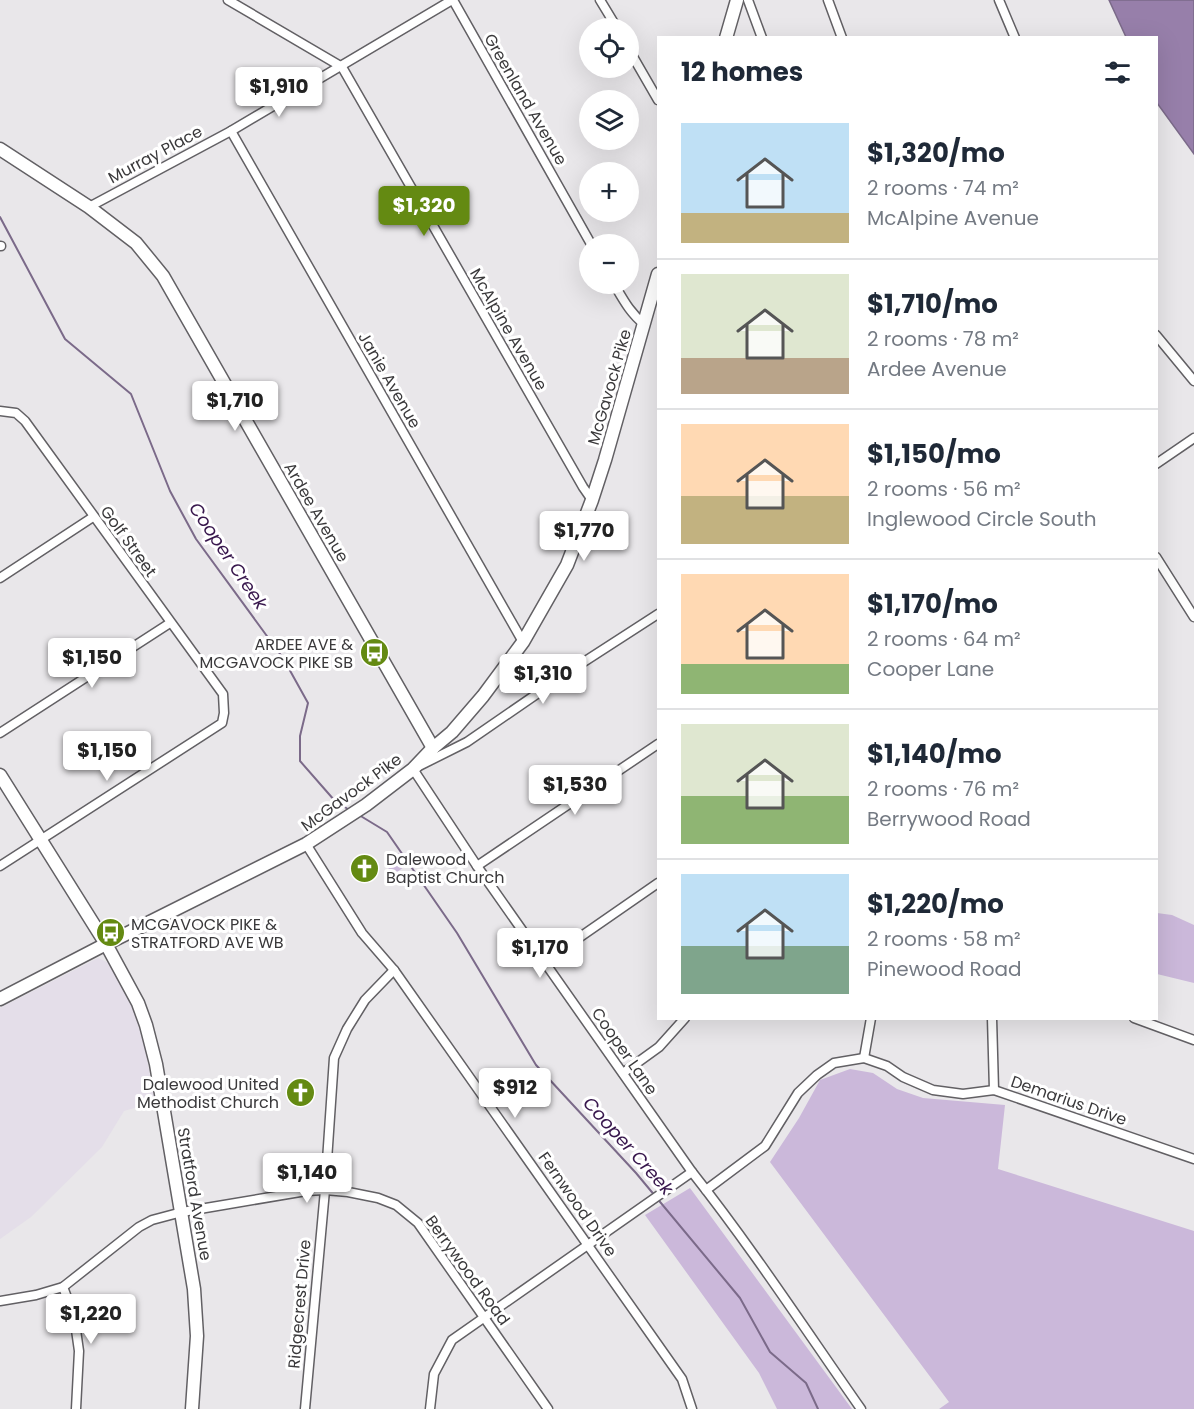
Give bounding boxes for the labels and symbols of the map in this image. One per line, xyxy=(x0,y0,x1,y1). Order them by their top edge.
street label: Greenland Avenue xyxy=(478,29,573,169)
pin: $1,910 xyxy=(230,67,328,118)
street label: Murray Place xyxy=(104,120,206,189)
pin: $1,320 xyxy=(375,186,473,237)
street label: McAlpine Avenue xyxy=(464,264,553,395)
street label: McGavock Pike xyxy=(582,326,637,448)
street label: Janie Avenue xyxy=(353,328,427,433)
pin: $1,710 xyxy=(186,381,284,432)
street label: Ardee Avenue xyxy=(279,458,355,566)
water label: Cooper Creek xyxy=(183,497,274,615)
street label: Golf Street xyxy=(95,501,162,582)
pin: $1,770 xyxy=(535,511,633,562)
place label: ARDEE AVE & MCGAVOCK PIKE SB xyxy=(200,633,353,674)
bus stop icon: ARDEE AVE & MCGAVOCK PIKE SB xyxy=(358,637,390,669)
pin: $1,150 xyxy=(43,638,141,689)
pin: $1,310 xyxy=(494,654,592,705)
pin: $1,150 xyxy=(58,731,156,782)
street label: McGavock Pike xyxy=(296,748,406,837)
pin: $1,530 xyxy=(526,765,624,816)
place label: Dalewood Baptist Church xyxy=(386,848,504,889)
church icon: Dalewood Baptist Church xyxy=(349,852,381,884)
place label: MCGAVOCK PIKE & STRATFORD AVE WB xyxy=(131,913,284,954)
bus stop icon: MCGAVOCK PIKE & STRATFORD AVE WB xyxy=(94,917,126,949)
pin: $1,170 xyxy=(491,928,589,979)
street label: Cooper Lane xyxy=(586,1003,663,1100)
pin: $912 xyxy=(479,1068,551,1119)
street label: Demarius Drive xyxy=(1008,1070,1130,1131)
place label: Dalewood United Methodist Church xyxy=(137,1073,279,1114)
church icon: Dalewood United Methodist Church xyxy=(284,1077,316,1109)
water label: Cooper Creek xyxy=(577,1091,680,1201)
street label: Stratford Avenue xyxy=(172,1126,218,1262)
street label: Fernwood Drive xyxy=(533,1147,622,1261)
pin: $1,140 xyxy=(258,1153,356,1204)
street label: Berrywood Road xyxy=(420,1211,515,1330)
street label: Ridgecrest Drive xyxy=(282,1239,317,1369)
pin: $1,220 xyxy=(42,1294,140,1345)

